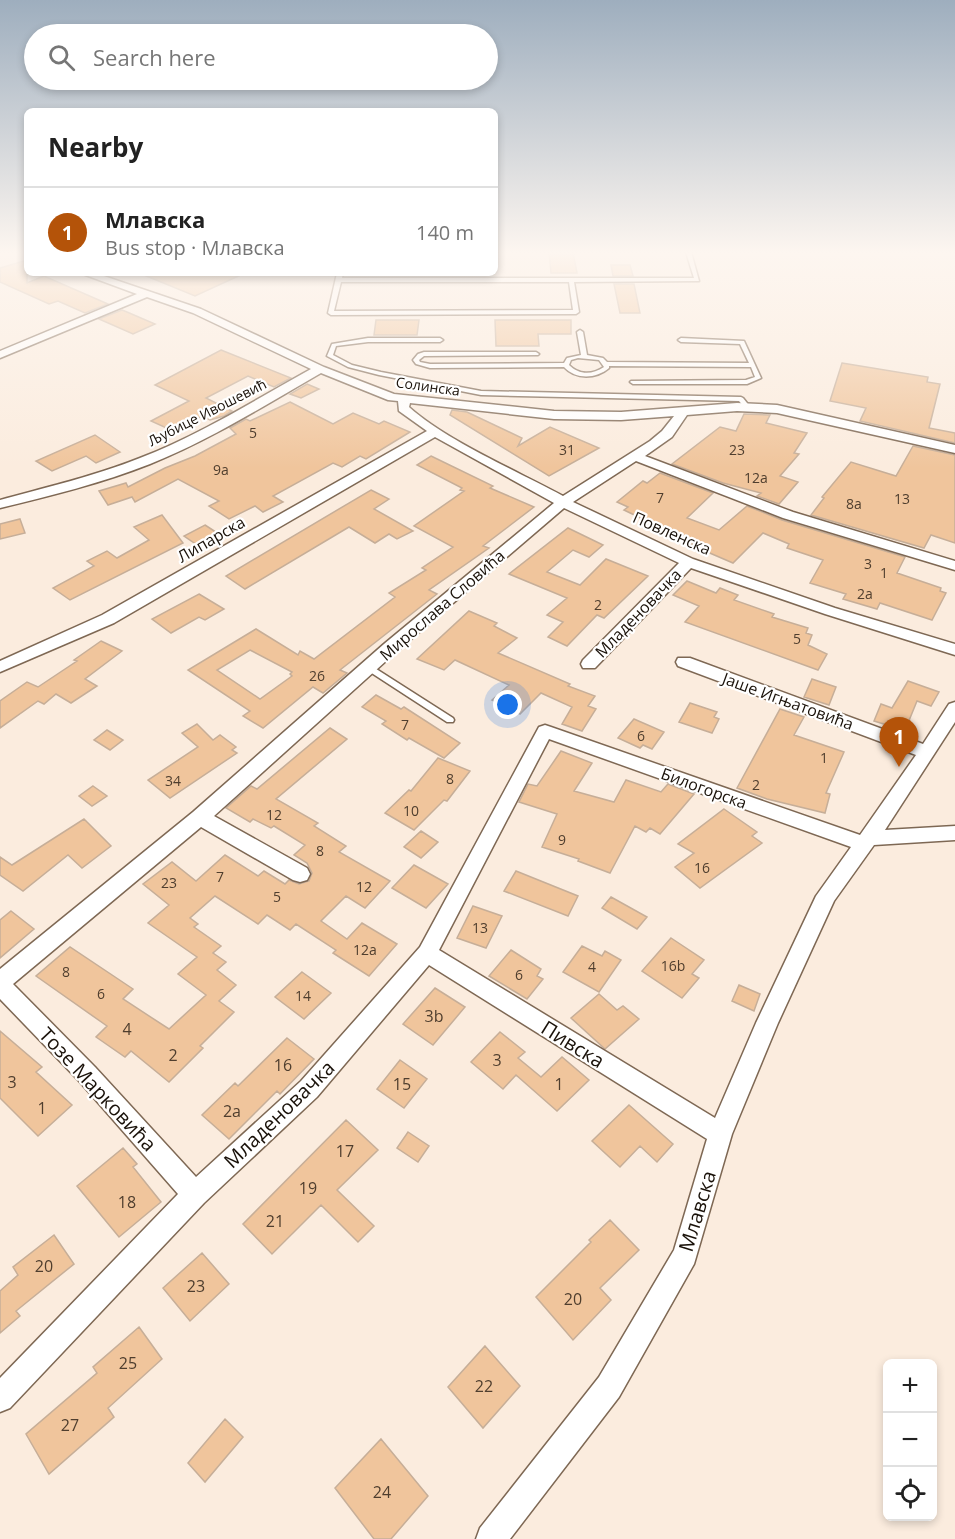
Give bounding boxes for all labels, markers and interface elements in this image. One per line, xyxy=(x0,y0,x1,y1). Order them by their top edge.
search box xyxy=(24,24,498,90)
icon: search xyxy=(45,41,78,74)
text: Search here xyxy=(93,42,216,72)
text: Nearby xyxy=(48,129,143,165)
text: Млавска xyxy=(105,204,205,234)
text: 1 xyxy=(62,219,73,246)
text: 140 m xyxy=(416,219,474,246)
text: Bus stop · Млавска xyxy=(105,234,285,261)
street label: Солинска xyxy=(395,372,461,400)
street label: Љубице Ивошевић xyxy=(145,374,269,450)
house number: 5 xyxy=(249,423,257,442)
house number: 31 xyxy=(559,440,575,459)
house number: 23 xyxy=(729,440,745,459)
house number: 9a xyxy=(213,460,229,479)
house number: 12a xyxy=(744,468,768,487)
house number: 7 xyxy=(656,488,664,507)
house number: 13 xyxy=(894,489,910,508)
house number: 8a xyxy=(846,494,862,513)
street label: Повленска xyxy=(629,506,715,560)
street label: Липарска xyxy=(173,511,249,567)
street label: Мирослава Словића xyxy=(375,545,509,665)
house number: 3 xyxy=(864,554,872,573)
house number: 1 xyxy=(880,563,888,582)
street label: Младеновачка xyxy=(590,564,686,662)
house number: 2a xyxy=(857,584,873,603)
house number: 2 xyxy=(594,595,602,614)
house number: 5 xyxy=(793,629,801,648)
house number: 26 xyxy=(309,666,325,685)
street label: Јаше Игњатовића xyxy=(718,666,857,735)
your location xyxy=(493,690,522,719)
house number: 7 xyxy=(401,715,409,734)
pin: 1 xyxy=(880,718,918,767)
house number: 6 xyxy=(637,726,645,745)
house number: 1 xyxy=(820,748,828,767)
street label: Билогорска xyxy=(658,762,750,814)
house number: 8 xyxy=(446,769,454,788)
house number: 34 xyxy=(165,771,181,790)
house number: 2 xyxy=(752,775,760,794)
house number: 10 xyxy=(403,801,419,820)
house number: 12 xyxy=(266,805,282,824)
house number: 9 xyxy=(558,830,566,849)
house number: 8 xyxy=(316,841,324,860)
house number: 16 xyxy=(694,858,710,877)
house number: 7 xyxy=(216,867,224,886)
house number: 23 xyxy=(161,873,177,892)
house number: 12 xyxy=(356,877,372,896)
house number: 5 xyxy=(273,887,281,906)
house number: 13 xyxy=(472,918,488,937)
house number: 12a xyxy=(353,940,377,959)
house number: 16b xyxy=(661,956,685,975)
house number: 4 xyxy=(588,957,596,976)
house number: 8 xyxy=(62,962,70,981)
house number: 6 xyxy=(515,965,523,984)
house number: 6 xyxy=(97,984,105,1003)
house number: 14 xyxy=(295,986,311,1005)
house number: 3b xyxy=(425,1005,443,1027)
street label: Пивска xyxy=(536,1014,610,1074)
house number: 4 xyxy=(122,1018,132,1040)
street label: Тозе Марковића xyxy=(33,1021,163,1157)
house number: 2 xyxy=(168,1044,178,1066)
house number: 3 xyxy=(492,1049,502,1071)
street label: Младеновачка xyxy=(218,1054,340,1174)
house number: 16 xyxy=(274,1054,292,1076)
house number: 3 xyxy=(7,1071,17,1093)
house number: 15 xyxy=(393,1073,411,1095)
house number: 1 xyxy=(554,1073,564,1095)
house number: 1 xyxy=(37,1097,47,1119)
house number: 2a xyxy=(223,1100,241,1122)
house number: 17 xyxy=(336,1140,354,1162)
street label: Млавска xyxy=(672,1167,722,1255)
house number: 19 xyxy=(299,1177,317,1199)
house number: 18 xyxy=(118,1191,136,1213)
house number: 21 xyxy=(266,1210,284,1232)
house number: 20 xyxy=(35,1255,53,1277)
house number: 23 xyxy=(187,1275,205,1297)
house number: 20 xyxy=(564,1288,582,1310)
house number: 25 xyxy=(119,1352,137,1374)
map controls xyxy=(883,1359,937,1521)
button: + xyxy=(883,1359,937,1413)
house number: 22 xyxy=(475,1375,493,1397)
button: − xyxy=(883,1413,937,1467)
house number: 27 xyxy=(61,1414,79,1436)
button: locate xyxy=(883,1467,937,1521)
house number: 24 xyxy=(373,1481,391,1503)

